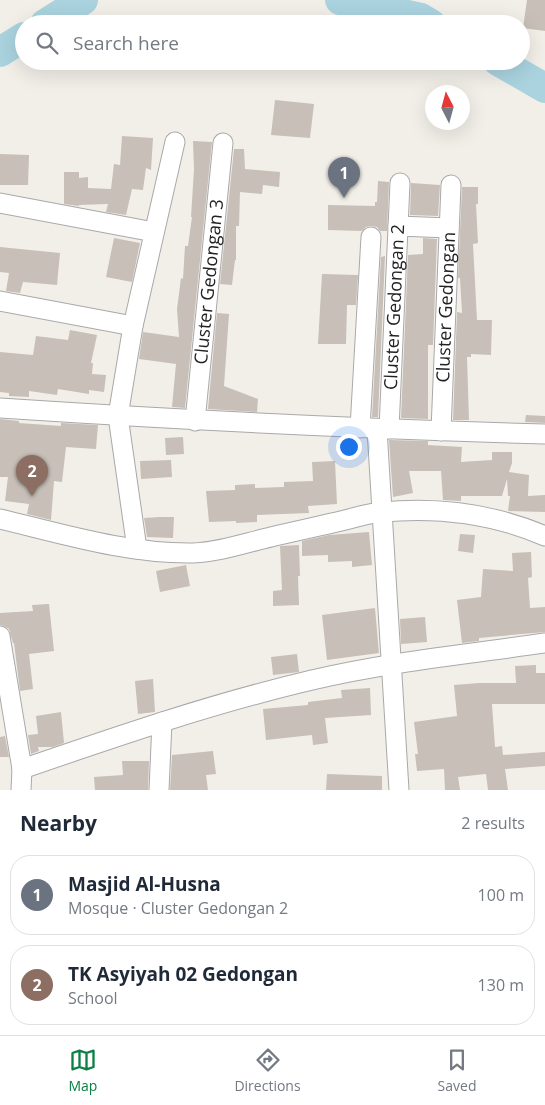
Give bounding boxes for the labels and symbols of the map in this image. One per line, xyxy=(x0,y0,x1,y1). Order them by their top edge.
north arrow xyxy=(425,85,470,130)
pin: 1 xyxy=(328,157,360,198)
street label: Cluster Gedongan 3 xyxy=(188,198,228,365)
street label: Cluster Gedongan 2 xyxy=(378,224,409,391)
street label: Cluster Gedongan xyxy=(430,231,460,383)
your location xyxy=(336,434,362,460)
pin: 2 xyxy=(16,455,48,496)

